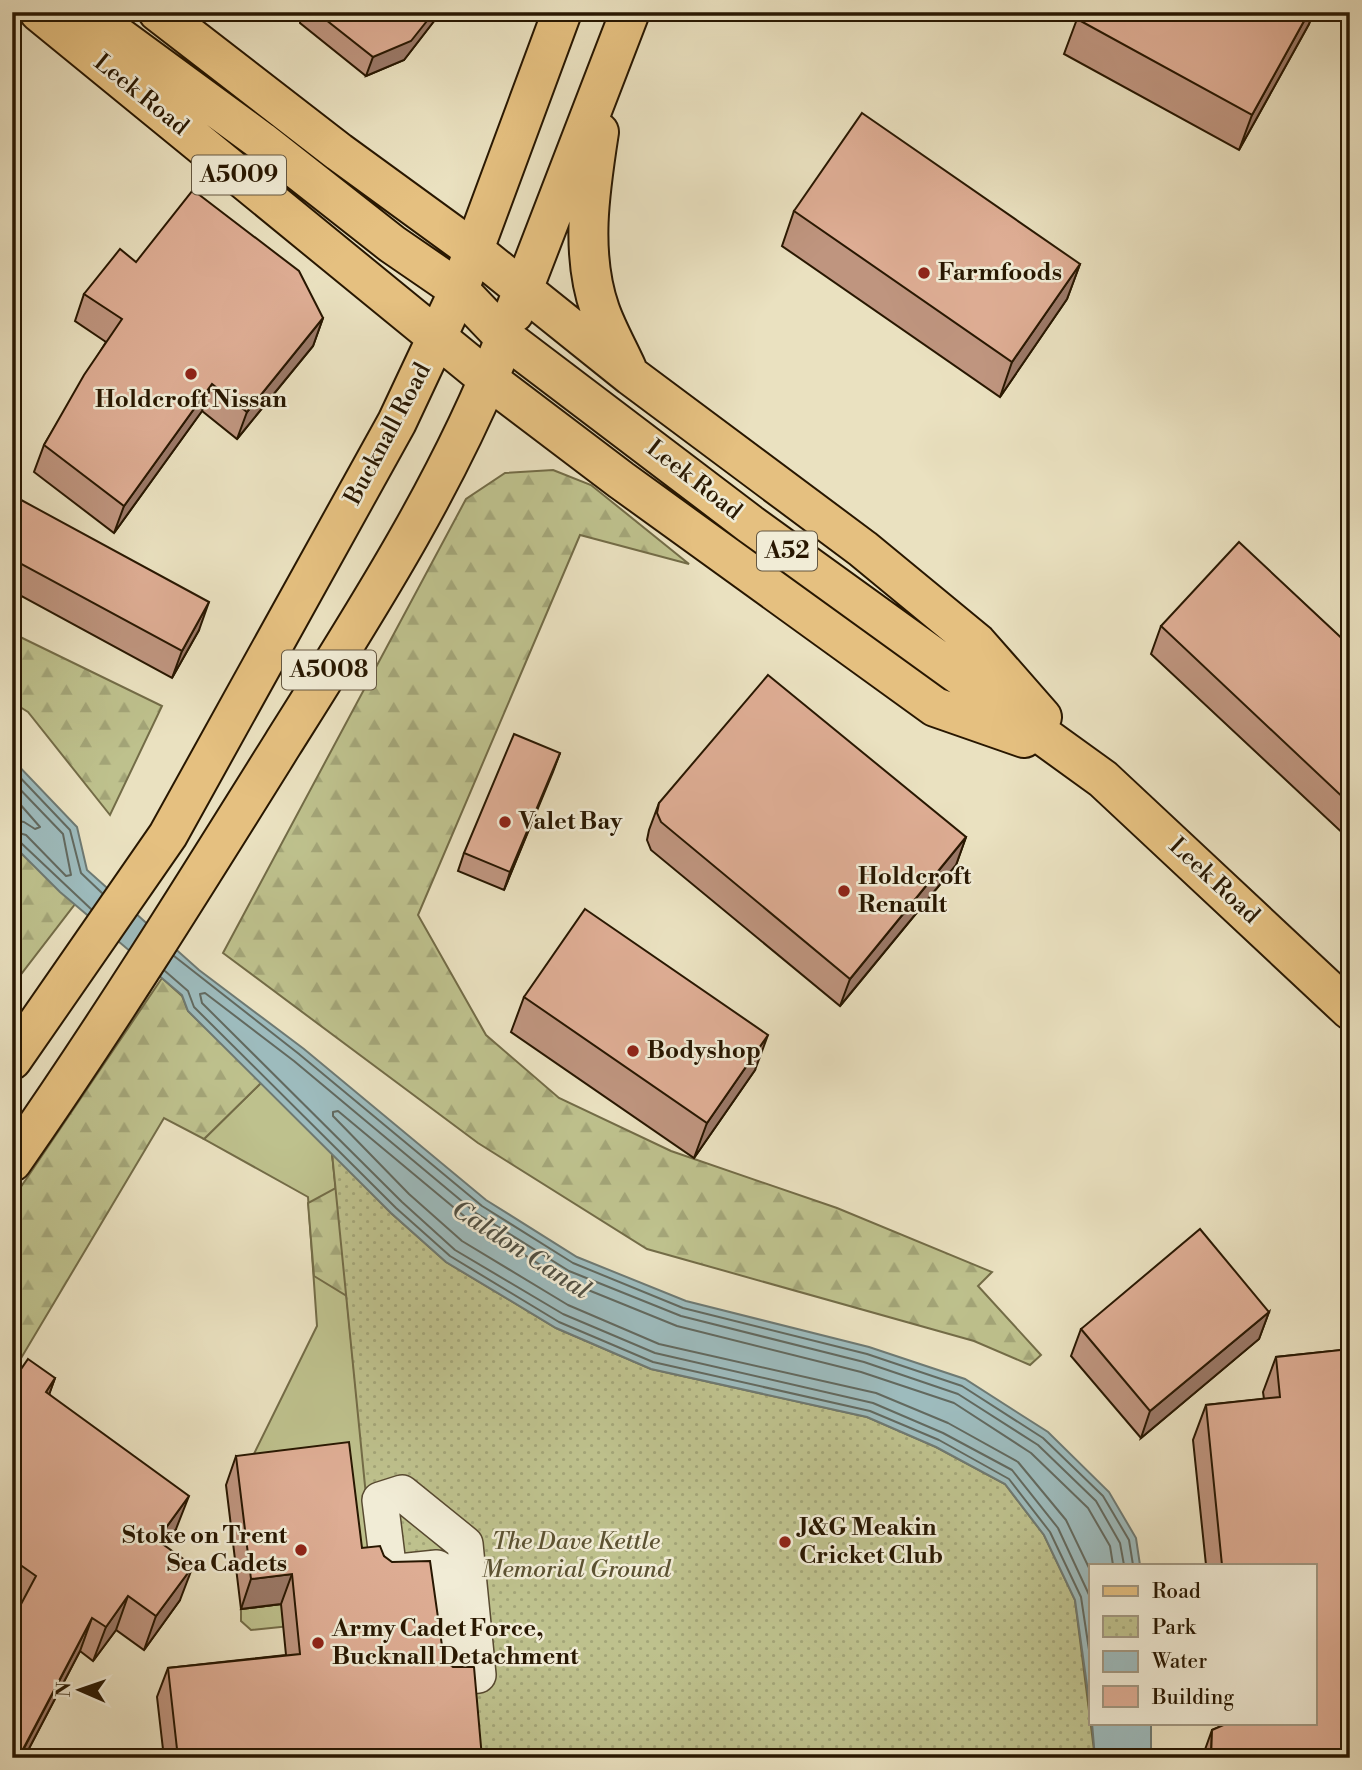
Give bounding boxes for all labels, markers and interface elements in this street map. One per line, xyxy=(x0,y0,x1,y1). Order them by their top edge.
street label: Leek Road xyxy=(88,48,195,143)
road number: A5009 xyxy=(192,156,286,194)
place label: Farmfoods xyxy=(938,258,1062,288)
marker: Farmfoods xyxy=(916,265,932,281)
street label: Bucknall Road xyxy=(338,358,438,511)
marker: Holdcroft Nissan xyxy=(183,366,199,382)
place label: Holdcroft Nissan xyxy=(95,385,287,415)
street label: Leek Road xyxy=(640,433,748,527)
road number: A52 xyxy=(757,531,817,570)
road number: A5008 xyxy=(282,650,376,690)
place label: Valet Bay xyxy=(518,807,623,837)
marker: Valet Bay xyxy=(497,814,513,830)
street label: Leek Road xyxy=(1162,831,1266,931)
place label: Holdcroft Renault xyxy=(858,862,972,920)
marker: Holdcroft Renault xyxy=(836,883,852,899)
place label: Bodyshop xyxy=(647,1036,761,1066)
marker: Bodyshop xyxy=(625,1043,641,1059)
water label: Caldon Canal xyxy=(446,1193,597,1307)
place label: J&G Meakin Cricket Club xyxy=(796,1513,943,1571)
place label: Stoke on Trent Sea Cadets xyxy=(122,1521,288,1579)
park label: The Dave Kettle Memorial Ground xyxy=(482,1527,672,1585)
marker: J&G Meakin Cricket Club xyxy=(777,1534,793,1550)
marker: Stoke on Trent Sea Cadets xyxy=(293,1542,309,1558)
legend xyxy=(1089,1564,1316,1724)
text: Road xyxy=(1152,1579,1201,1605)
place label: Army Cadet Force, Bucknall Detachment xyxy=(331,1614,579,1672)
text: Park xyxy=(1152,1615,1197,1641)
marker: Army Cadet Force, Bucknall Detachment xyxy=(310,1635,326,1651)
text: Water xyxy=(1151,1649,1207,1675)
north arrow xyxy=(46,1654,116,1724)
text: N xyxy=(52,1682,76,1697)
text: Building xyxy=(1151,1685,1234,1711)

